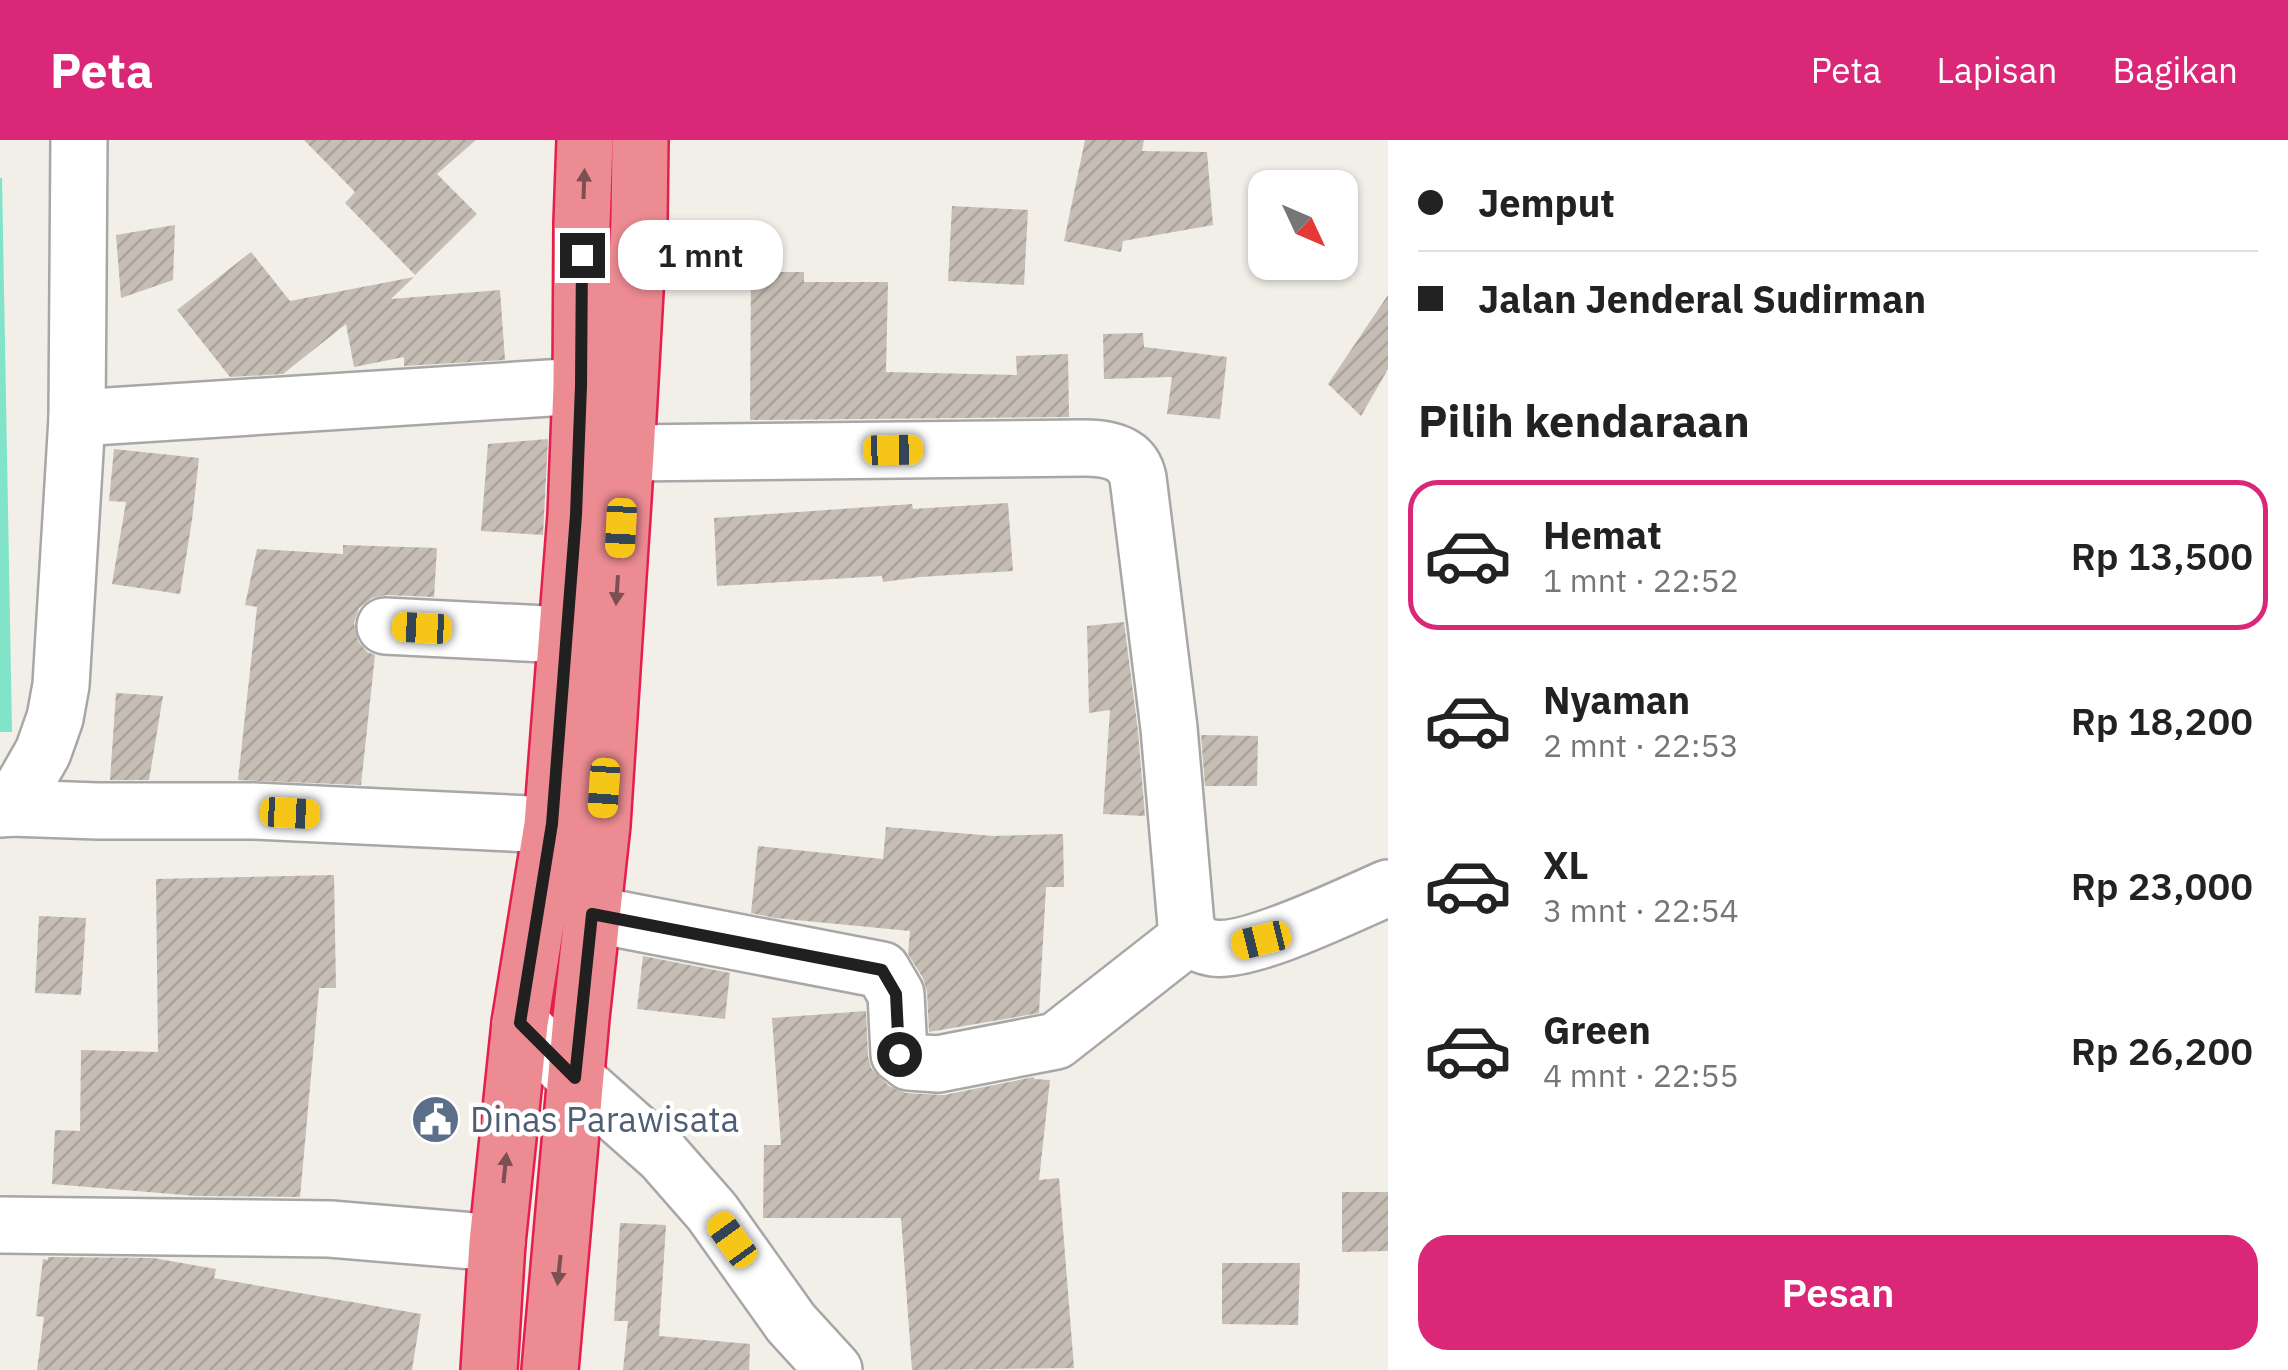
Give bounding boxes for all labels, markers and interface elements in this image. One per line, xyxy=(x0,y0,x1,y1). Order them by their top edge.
text: Peta xyxy=(50,39,153,101)
text: Peta xyxy=(1811,47,1882,93)
text: Lapisan xyxy=(1937,47,2057,93)
text: Bagikan xyxy=(2112,47,2238,93)
one-way arrow xyxy=(576,167,592,199)
north arrow xyxy=(1248,170,1358,280)
map controls xyxy=(1248,170,1358,280)
text: Jemput xyxy=(1478,178,1615,227)
callout: 1 mnt xyxy=(617,220,782,290)
route end xyxy=(560,233,605,278)
text: 1 mnt xyxy=(658,234,743,276)
text: Jalan Jenderal Sudirman xyxy=(1478,274,1926,323)
text: Pilih kendaraan xyxy=(1418,391,1750,449)
car xyxy=(863,434,923,466)
car xyxy=(604,497,638,559)
icon: car xyxy=(1423,510,1513,600)
text: Hemat xyxy=(1543,510,1662,559)
text: Rp 13,500 xyxy=(2071,531,2253,580)
text: 1 mnt · 22:52 xyxy=(1543,559,1739,601)
one-way arrow xyxy=(609,575,625,606)
car xyxy=(391,611,453,645)
icon: car xyxy=(1423,675,1513,765)
text: Nyaman xyxy=(1543,675,1690,724)
text: Rp 18,200 xyxy=(2071,696,2253,745)
text: 2 mnt · 22:53 xyxy=(1543,724,1739,766)
car xyxy=(587,757,621,819)
car xyxy=(259,796,321,830)
icon: car xyxy=(1423,840,1513,930)
text: XL xyxy=(1543,840,1589,889)
text: Rp 23,000 xyxy=(2071,861,2253,910)
text: 3 mnt · 22:54 xyxy=(1543,889,1739,931)
car xyxy=(1228,918,1294,962)
icon: car xyxy=(1423,1005,1513,1095)
text: Green xyxy=(1543,1005,1651,1054)
text: Rp 26,200 xyxy=(2071,1026,2253,1075)
route start xyxy=(877,1032,922,1077)
text: 4 mnt · 22:55 xyxy=(1543,1054,1739,1096)
public building icon: Dinas Parawisata xyxy=(409,1094,461,1146)
place label: Dinas Parawisata xyxy=(470,1096,739,1142)
one-way arrow xyxy=(497,1152,513,1184)
car xyxy=(702,1207,762,1273)
button: Pesan xyxy=(1418,1235,2258,1350)
one-way arrow xyxy=(551,1255,567,1287)

